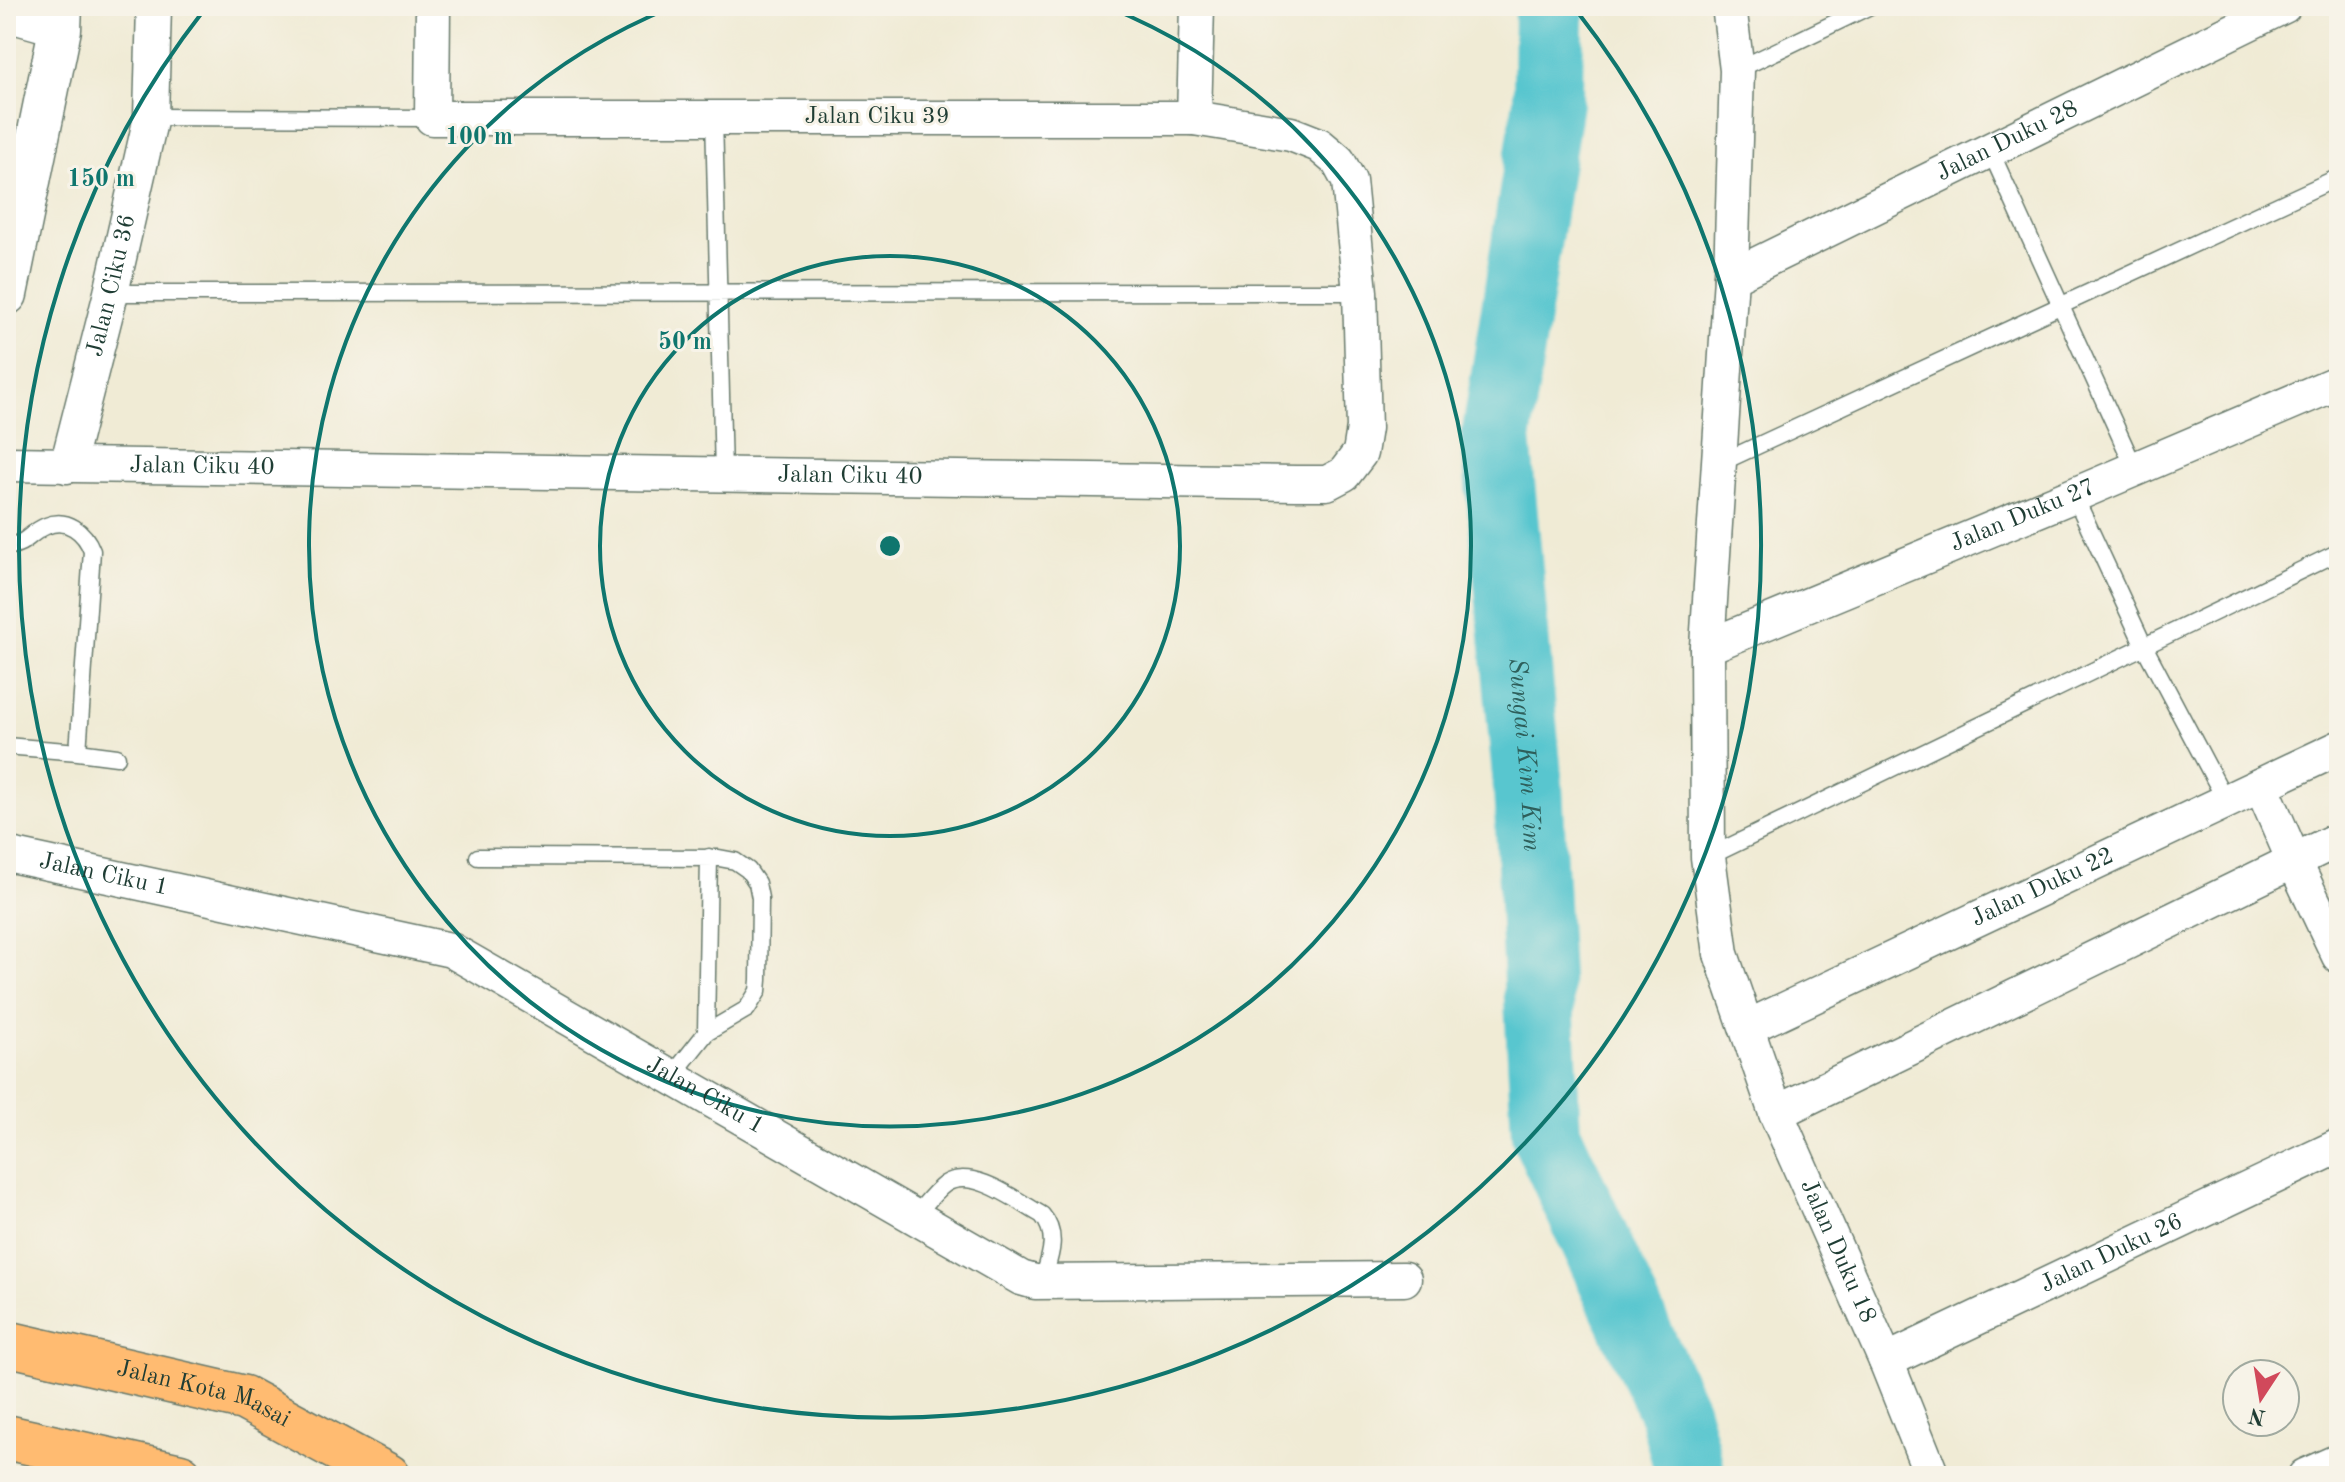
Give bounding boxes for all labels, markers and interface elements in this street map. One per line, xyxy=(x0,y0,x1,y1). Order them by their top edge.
street label: Jalan Duku 28 xyxy=(1933,97,2082,186)
street label: Jalan Ciku 39 xyxy=(804,105,950,129)
text: 100 m xyxy=(445,126,513,150)
text: 150 m xyxy=(67,167,135,192)
street label: Jalan Ciku 36 xyxy=(83,212,140,359)
text: 50 m xyxy=(658,330,712,355)
street label: Jalan Ciku 40 xyxy=(129,454,275,480)
street label: Jalan Ciku 40 xyxy=(777,463,923,489)
street label: Jalan Duku 27 xyxy=(1947,475,2099,557)
centre of rings xyxy=(876,532,904,560)
water label: Sungai Kim Kim xyxy=(1503,657,1544,852)
street label: Jalan Duku 22 xyxy=(1968,844,2118,932)
street label: Jalan Ciku 1 xyxy=(37,850,171,901)
street label: Jalan Ciku 1 xyxy=(642,1053,768,1139)
street label: Jalan Duku 18 xyxy=(1795,1176,1880,1327)
street label: Jalan Duku 26 xyxy=(2037,1210,2187,1298)
street label: Jalan Kota Masai xyxy=(114,1357,294,1432)
north arrow xyxy=(2221,1358,2301,1438)
text: N xyxy=(2247,1403,2268,1428)

